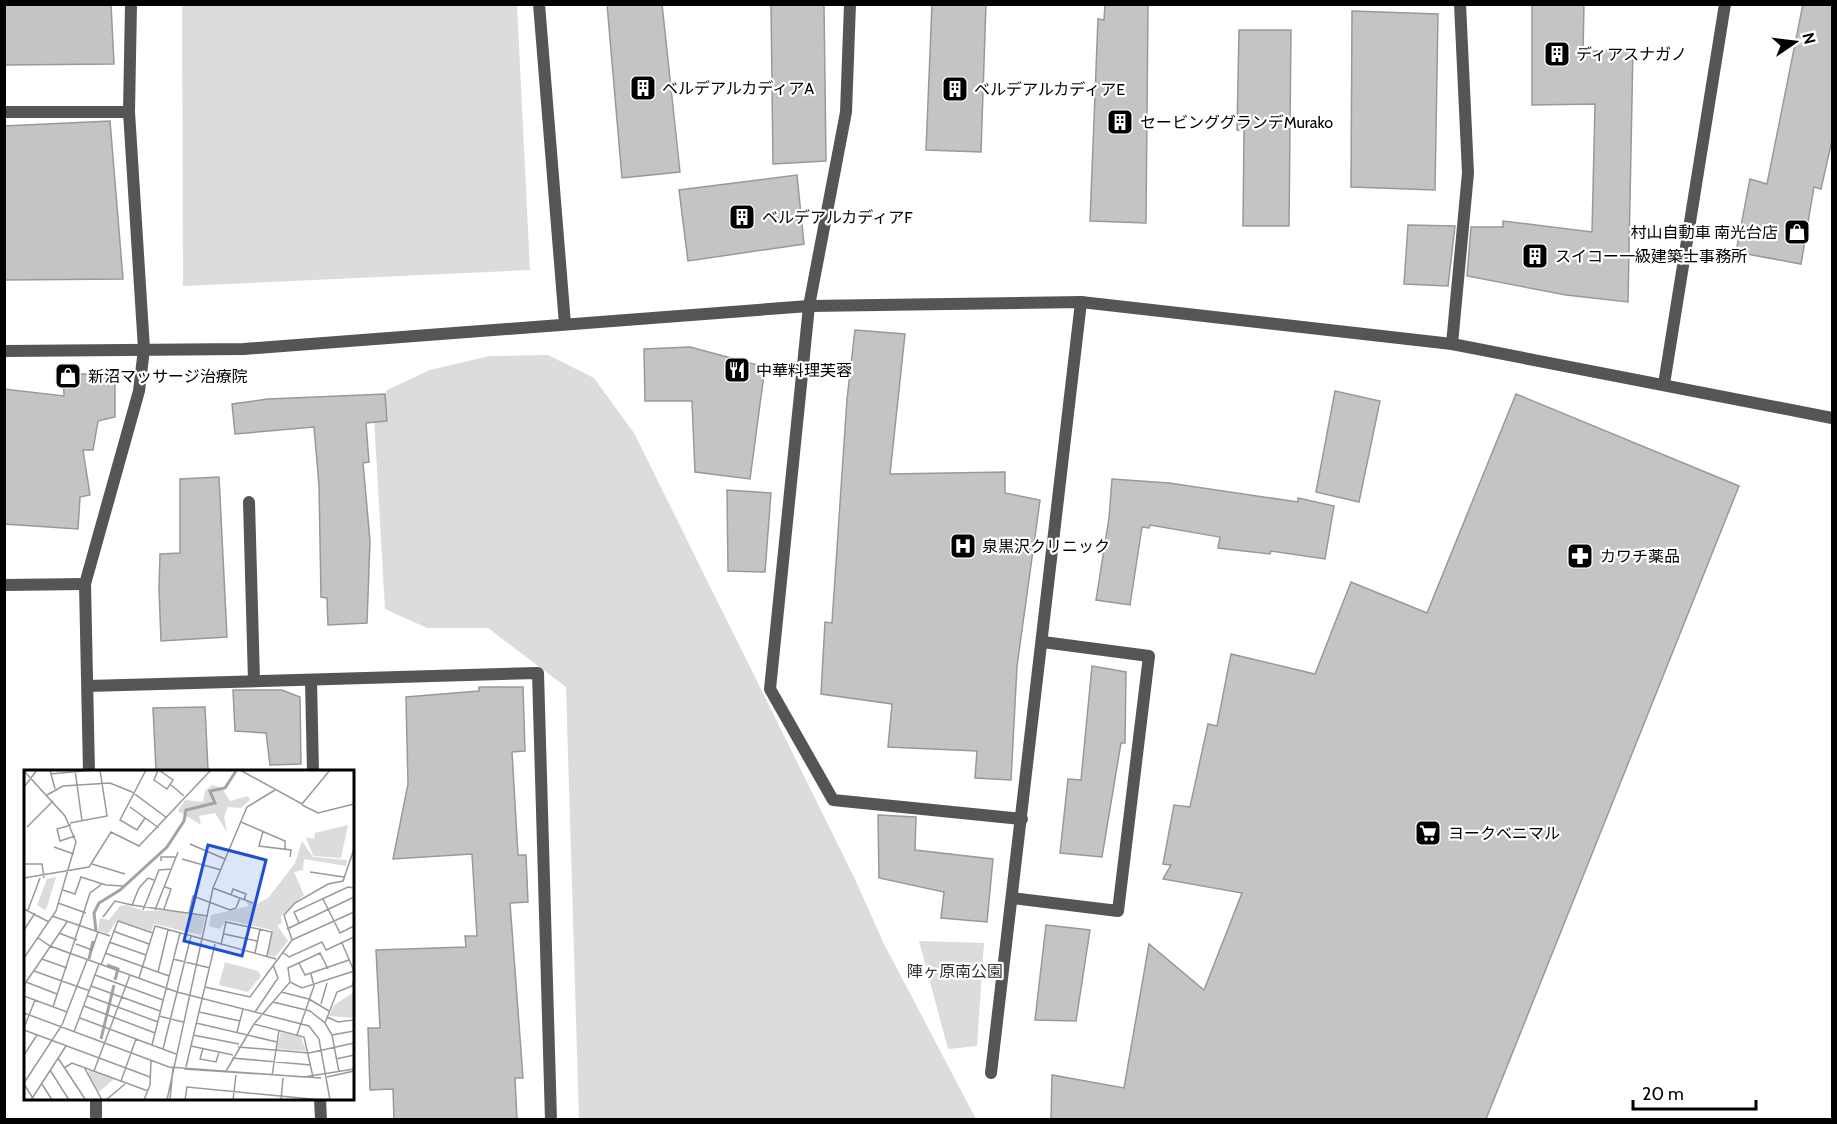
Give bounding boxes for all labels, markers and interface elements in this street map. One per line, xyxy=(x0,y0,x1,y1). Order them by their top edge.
north arrow xyxy=(1765,12,1825,72)
text: N xyxy=(1798,31,1820,46)
building icon: ディアスナガノ xyxy=(1542,39,1572,69)
place label: ディアスナガノ xyxy=(1576,45,1687,64)
building icon: ベルデアルカディアA xyxy=(628,73,658,103)
building icon: ベルデアルカディアE xyxy=(940,74,970,104)
place label: ベルデアルカディアA xyxy=(662,79,814,98)
place label: ベルデアルカディアE xyxy=(974,80,1125,99)
building icon: セービンググランデMurako xyxy=(1105,107,1135,137)
place label: セービンググランデMurako xyxy=(1140,113,1333,132)
building icon: ベルデアルカディアF xyxy=(727,202,757,232)
place label: ベルデアルカディアF xyxy=(762,208,913,227)
shop icon: 村山自動車 南光台店 xyxy=(1782,217,1812,247)
place label: 村山自動車 南光台店 xyxy=(1630,223,1778,242)
building icon: スイコー一級建築士事務所 xyxy=(1520,241,1550,271)
place label: スイコー一級建築士事務所 xyxy=(1555,247,1747,266)
restaurant icon: 中華料理芙蓉 xyxy=(722,355,752,385)
shop icon: 新沼マッサージ治療院 xyxy=(53,361,83,391)
place label: 中華料理芙蓉 xyxy=(756,361,852,380)
place label: 新沼マッサージ治療院 xyxy=(88,367,248,386)
hospital icon: 泉黒沢クリニック xyxy=(948,531,978,561)
place label: 泉黒沢クリニック xyxy=(982,537,1110,556)
pharmacy icon: カワチ薬品 xyxy=(1565,541,1595,571)
place label: カワチ薬品 xyxy=(1600,547,1680,566)
inset map xyxy=(24,770,354,1100)
supermarket icon: ヨークベニマル xyxy=(1413,818,1443,848)
place label: ヨークベニマル xyxy=(1448,824,1560,843)
park label: 陣ヶ原南公園 xyxy=(907,962,1003,981)
scale bar xyxy=(1633,1073,1756,1111)
text: 20 m xyxy=(1642,1083,1684,1105)

